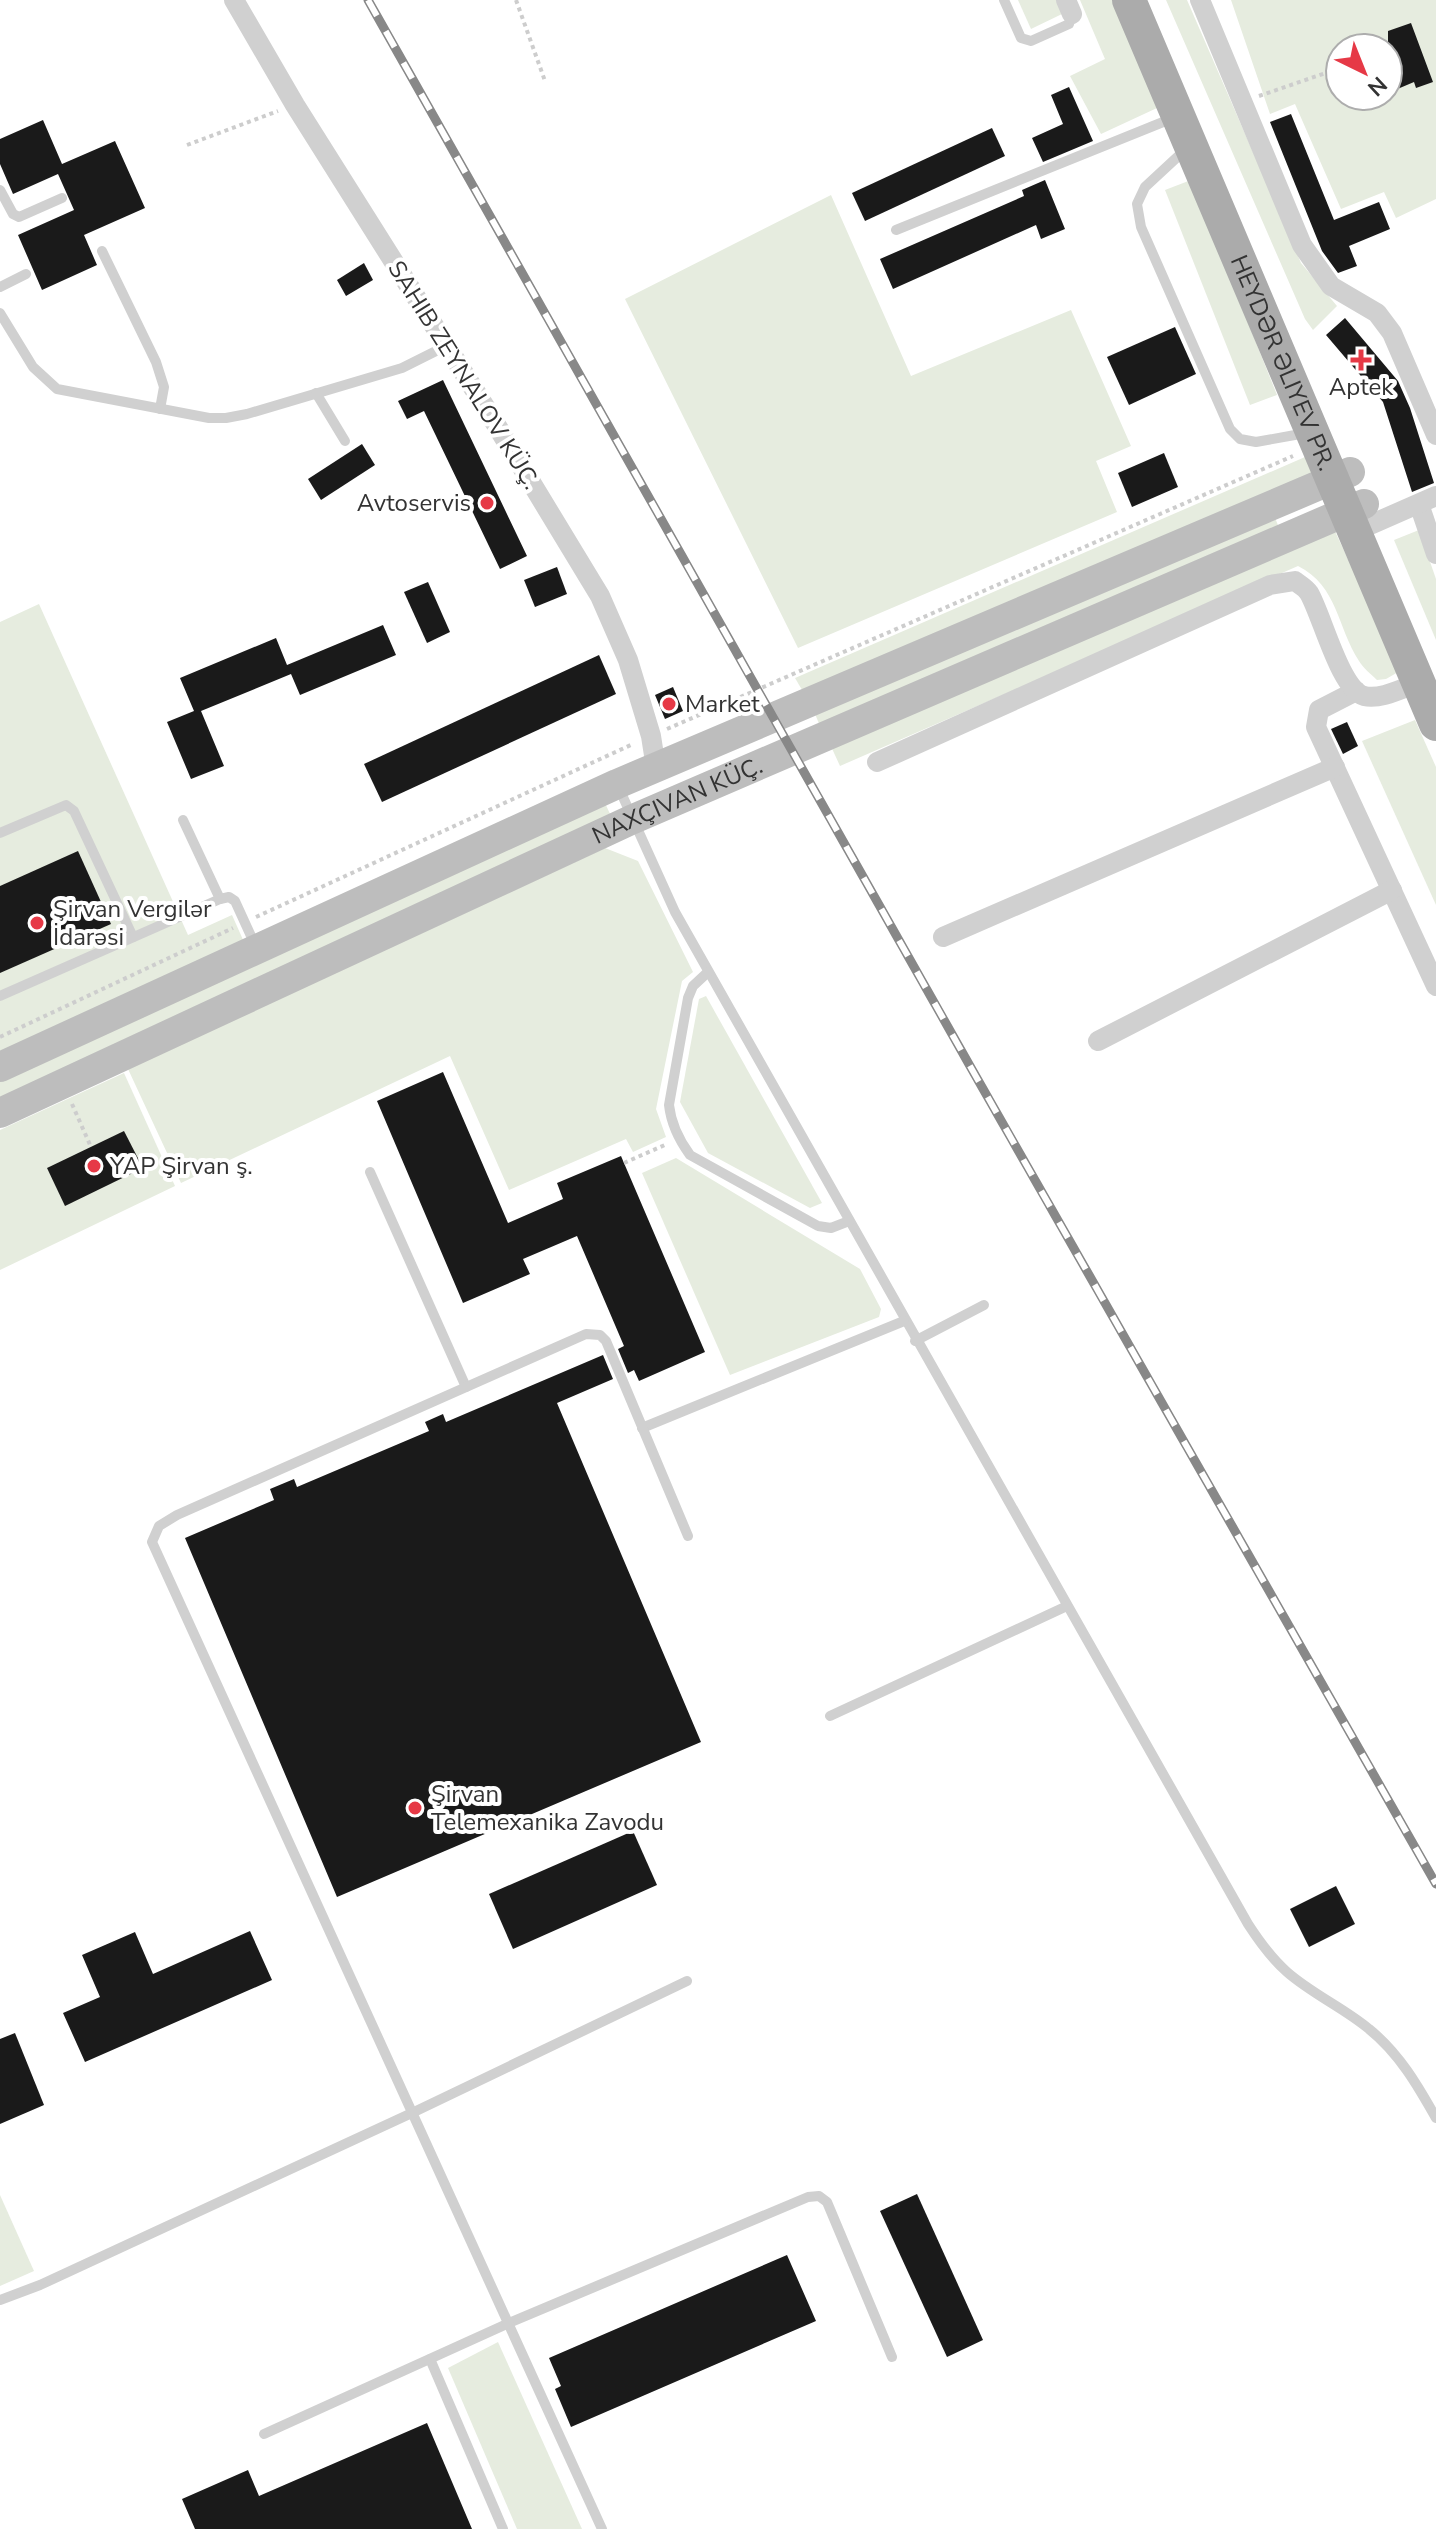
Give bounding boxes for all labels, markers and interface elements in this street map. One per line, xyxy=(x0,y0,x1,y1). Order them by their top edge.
north arrow xyxy=(1324,32,1404,112)
text: N xyxy=(1361,69,1393,102)
street label: HEYDƏR ƏLIYEV PR. xyxy=(1223,250,1343,475)
street label: SAHIB ZEYNALOV KÜÇ. xyxy=(381,255,547,495)
marker: Aptek xyxy=(1352,351,1370,369)
place label: Aptek xyxy=(1329,371,1394,403)
place label: Avtoservis xyxy=(357,487,471,519)
marker: Avtoservis xyxy=(478,494,496,512)
place label: Market xyxy=(685,688,760,720)
marker: Market xyxy=(660,695,678,713)
street label: NAXÇIVAN KÜÇ. xyxy=(587,749,768,852)
place label: Şirvan Vergilər İdarəsi xyxy=(53,893,212,953)
marker: Şirvan Vergilər İdarəsi xyxy=(28,914,46,932)
place label: YAP Şirvan ş. xyxy=(109,1150,253,1182)
marker: YAP Şirvan ş. xyxy=(85,1157,103,1175)
place label: Şirvan Telemexanika Zavodu xyxy=(431,1778,664,1838)
marker: Şirvan Telemexanika Zavodu xyxy=(406,1799,424,1817)

